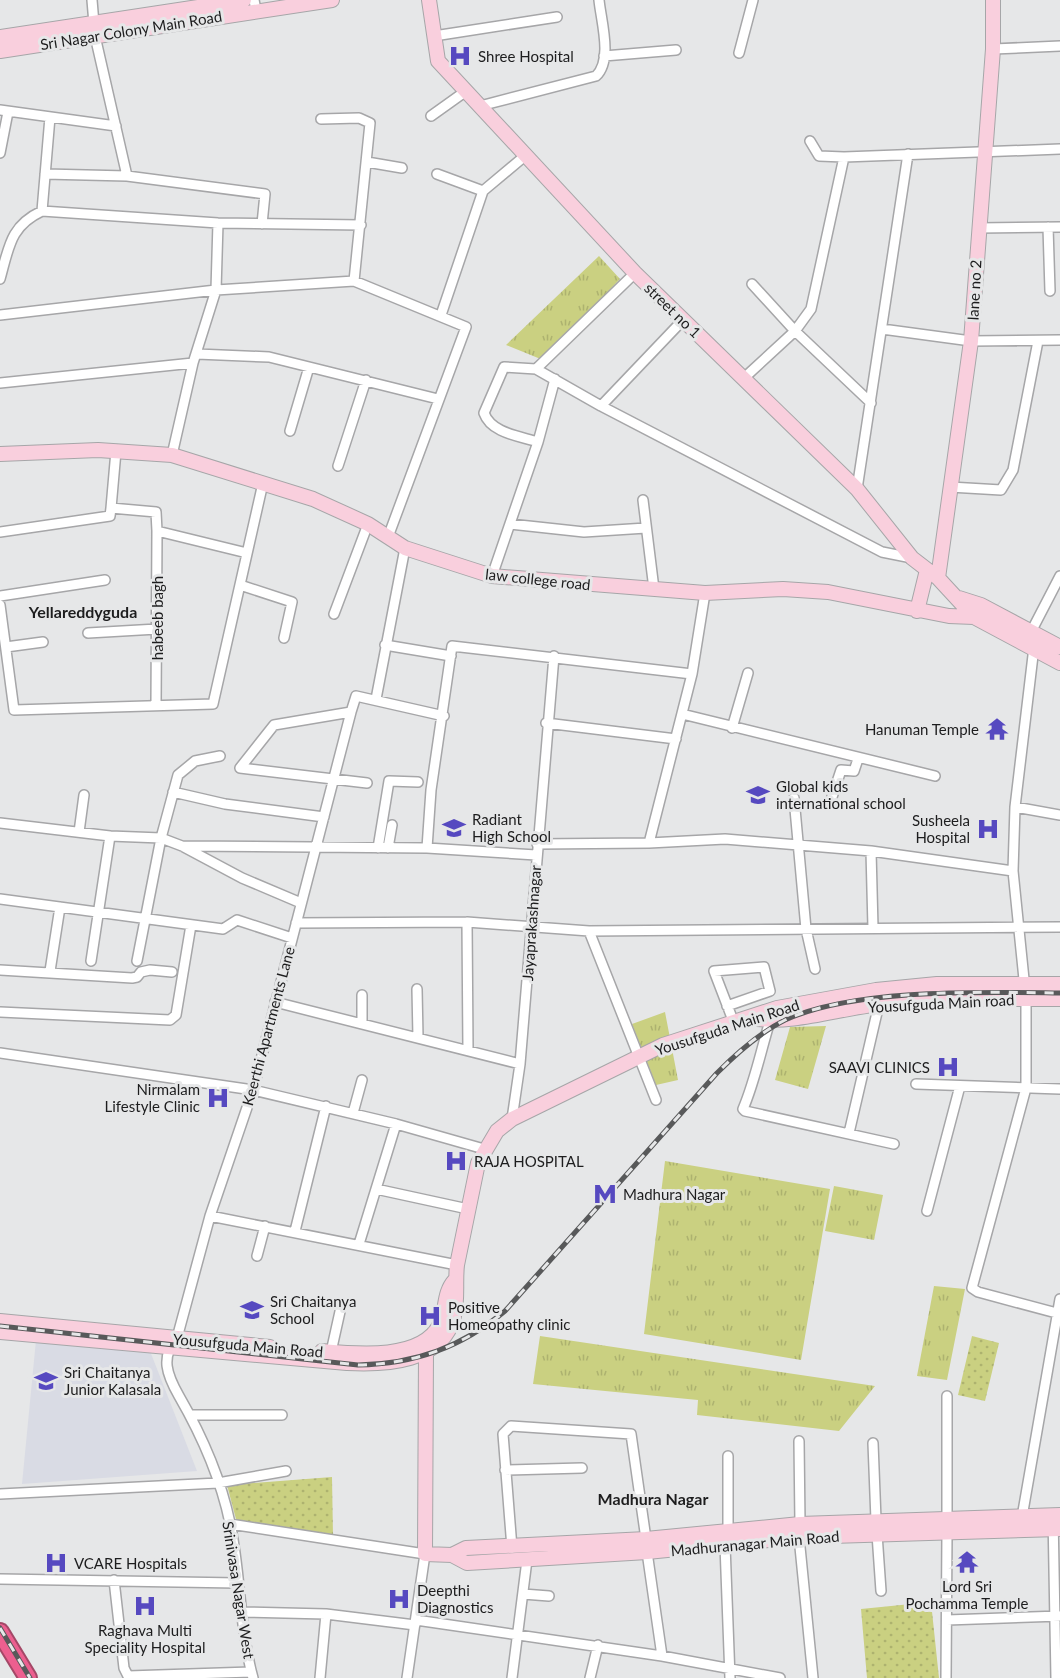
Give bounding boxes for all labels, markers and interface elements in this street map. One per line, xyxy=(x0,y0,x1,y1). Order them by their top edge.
street label: Sri Nagar Colony Main Road xyxy=(39,7,223,53)
hospital icon: Shree Hospital xyxy=(447,43,473,69)
place label: Shree Hospital xyxy=(478,47,574,65)
street label: lane no 2 xyxy=(963,259,985,321)
street label: street no 1 xyxy=(641,279,705,341)
street label: law college road xyxy=(484,565,592,593)
street label: habeeb bagh xyxy=(148,576,166,660)
district label: Yellareddyguda xyxy=(28,602,137,621)
temple icon: Hanuman Temple xyxy=(984,716,1010,742)
place label: Hanuman Temple xyxy=(865,720,979,738)
place label: Global kids international school xyxy=(776,777,906,812)
school or university icon: Global kids international school xyxy=(745,782,771,808)
place label: Radiant High School xyxy=(472,810,551,845)
place label: Susheela Hospital xyxy=(912,811,970,846)
school or university icon: Radiant High School xyxy=(441,815,467,841)
hospital icon: Susheela Hospital xyxy=(975,816,1001,842)
street label: Jayaprakashnagar xyxy=(518,864,544,982)
street label: Keerthi Apartments Lane xyxy=(238,944,298,1107)
street label: Yousufguda Main road xyxy=(867,990,1015,1016)
street label: Yousufguda Main Road xyxy=(653,995,801,1059)
hospital icon: SAAVI CLINICS xyxy=(935,1054,961,1080)
place label: SAAVI CLINICS xyxy=(829,1058,930,1076)
place label: Nirmalam Lifestyle Clinic xyxy=(105,1080,200,1115)
hospital icon: Nirmalam Lifestyle Clinic xyxy=(205,1085,231,1111)
hospital icon: RAJA HOSPITAL xyxy=(443,1148,469,1174)
place label: RAJA HOSPITAL xyxy=(474,1152,584,1170)
metro station icon: Madhura Nagar xyxy=(592,1181,618,1207)
place label: Madhura Nagar xyxy=(623,1185,726,1203)
place label: Sri Chaitanya School xyxy=(270,1292,356,1327)
school or university icon: Sri Chaitanya School xyxy=(239,1297,265,1323)
place label: Positive Homeopathy clinic xyxy=(448,1298,570,1333)
hospital icon: Positive Homeopathy clinic xyxy=(417,1303,443,1329)
street label: Yousufguda Main Road xyxy=(172,1329,324,1361)
place label: Sri Chaitanya Junior Kalasala xyxy=(64,1363,161,1398)
school or university icon: Sri Chaitanya Junior Kalasala xyxy=(33,1368,59,1394)
district label: Madhura Nagar xyxy=(598,1489,708,1508)
street label: Srinivasa Nagar West xyxy=(219,1520,259,1661)
street label: Madhuranagar Main Road xyxy=(670,1527,840,1559)
temple icon: Lord Sri Pochamma Temple xyxy=(954,1549,980,1575)
hospital icon: VCARE Hospitals xyxy=(43,1550,69,1576)
place label: VCARE Hospitals xyxy=(74,1554,187,1572)
place label: Lord Sri Pochamma Temple xyxy=(906,1577,1028,1612)
place label: Deepthi Diagnostics xyxy=(417,1581,493,1616)
hospital icon: Deepthi Diagnostics xyxy=(386,1586,412,1612)
hospital icon: Raghava Multi Speciality Hospital xyxy=(132,1593,158,1619)
place label: Raghava Multi Speciality Hospital xyxy=(85,1621,205,1656)

